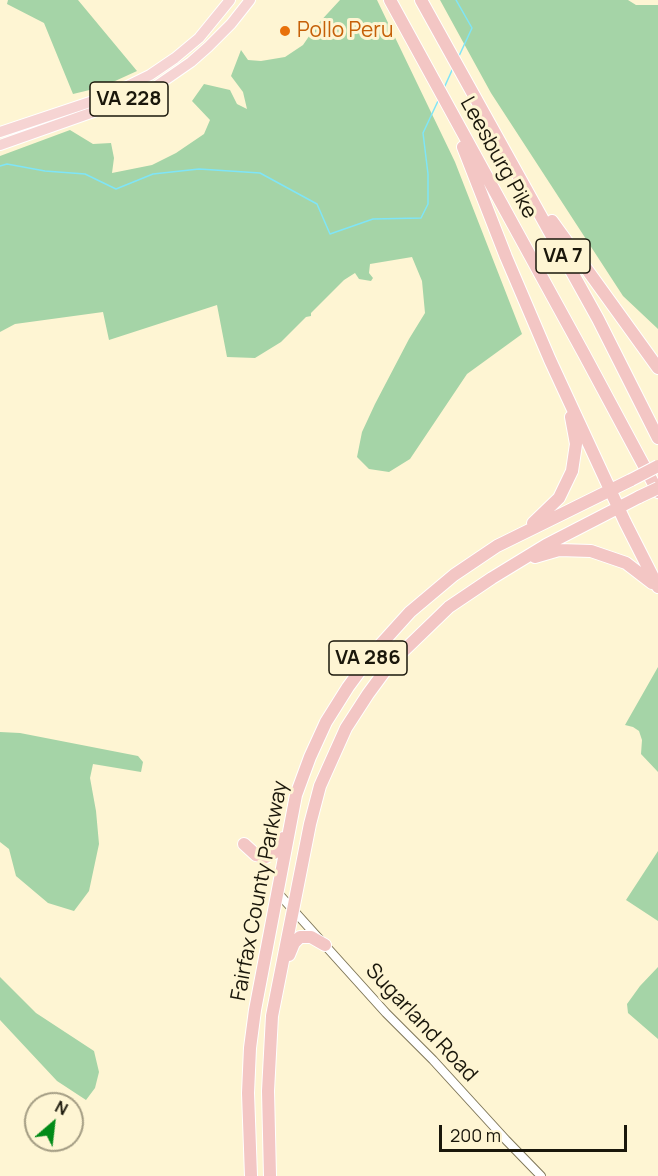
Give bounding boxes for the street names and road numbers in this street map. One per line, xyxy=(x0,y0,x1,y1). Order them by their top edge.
road number: VA 228 xyxy=(90,82,168,116)
street label: Leesburg Pike xyxy=(454,93,542,223)
road number: VA 7 xyxy=(536,239,590,273)
road number: VA 286 xyxy=(329,641,407,675)
street label: Fairfax County Parkway xyxy=(226,779,294,1003)
street label: Sugarland Road xyxy=(360,959,482,1087)

